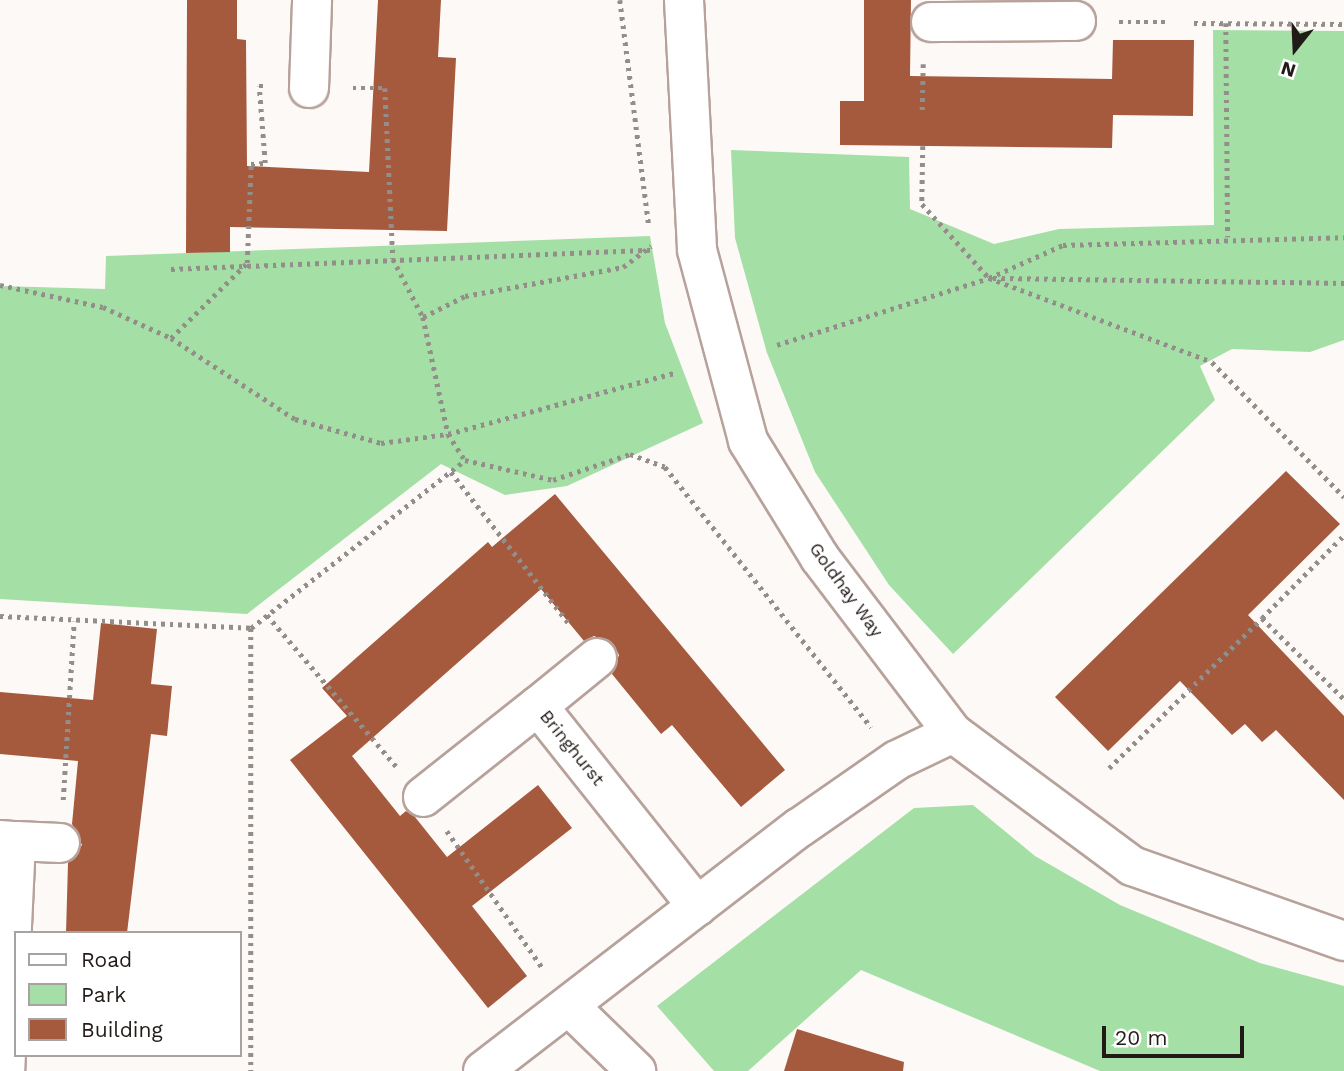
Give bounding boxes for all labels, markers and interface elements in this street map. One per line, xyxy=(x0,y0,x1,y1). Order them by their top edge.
north arrow xyxy=(1260,14,1330,84)
text: N xyxy=(1278,56,1299,83)
street label: Goldhay Way xyxy=(804,538,888,642)
street label: Bringhurst xyxy=(535,706,609,790)
legend xyxy=(14,931,242,1057)
text: Road xyxy=(81,947,132,972)
text: Park xyxy=(81,982,126,1007)
scale bar xyxy=(1106,1012,1248,1056)
text: Building xyxy=(81,1017,163,1042)
text: 20 m xyxy=(1115,1025,1167,1050)

